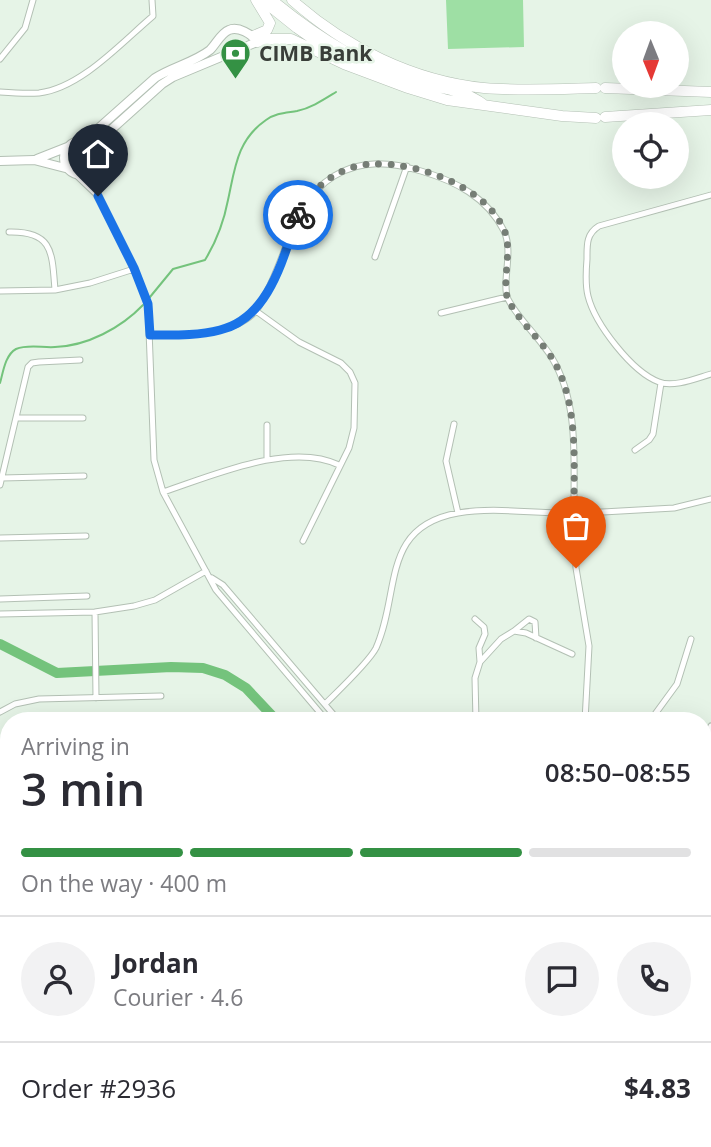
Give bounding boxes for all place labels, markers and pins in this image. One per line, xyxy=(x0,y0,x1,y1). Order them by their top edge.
bank icon: CIMB Bank xyxy=(219,37,253,81)
place label: CIMB Bank xyxy=(259,39,373,67)
pin xyxy=(68,124,128,196)
pin xyxy=(546,496,606,568)

